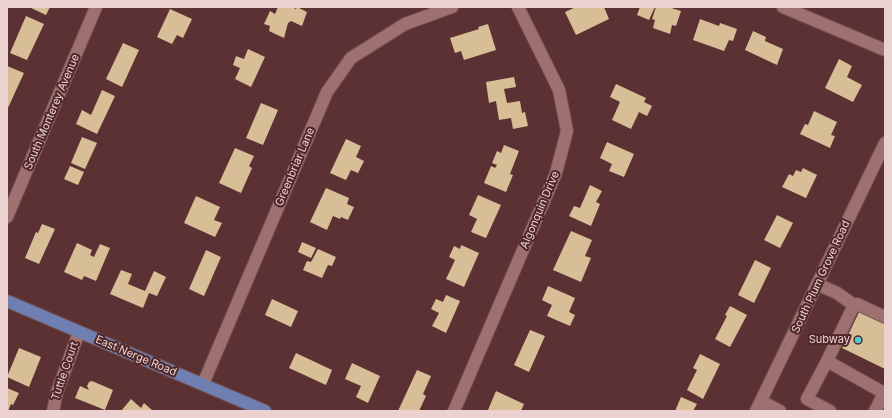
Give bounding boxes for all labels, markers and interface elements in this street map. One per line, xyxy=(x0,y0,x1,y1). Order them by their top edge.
street label: South Monterey Avenue xyxy=(22,52,82,172)
street label: Greenbriar Lane xyxy=(273,126,317,208)
street label: Algonquin Drive xyxy=(518,169,562,251)
street label: South Plum Grove Road xyxy=(789,219,853,335)
street label: East Nerge Road xyxy=(94,333,178,379)
place label: Subway xyxy=(809,333,850,347)
marker: Subway xyxy=(853,335,863,345)
street label: Tuttle Court xyxy=(49,340,81,402)

